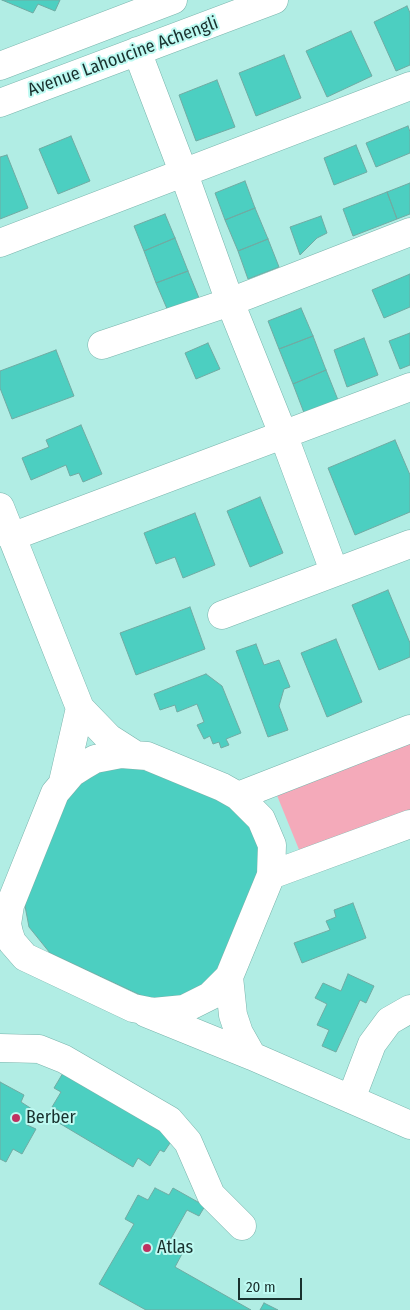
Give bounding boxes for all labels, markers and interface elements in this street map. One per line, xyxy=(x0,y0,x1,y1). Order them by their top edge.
street label: Avenue Lahoucine Achengli xyxy=(25,12,221,102)
place label: Berber xyxy=(26,1107,76,1129)
marker: Berber xyxy=(10,1112,22,1124)
place label: Atlas xyxy=(157,1237,193,1259)
marker: Atlas xyxy=(141,1242,153,1254)
scale bar xyxy=(240,1268,304,1300)
text: 20 m xyxy=(246,1278,276,1296)

